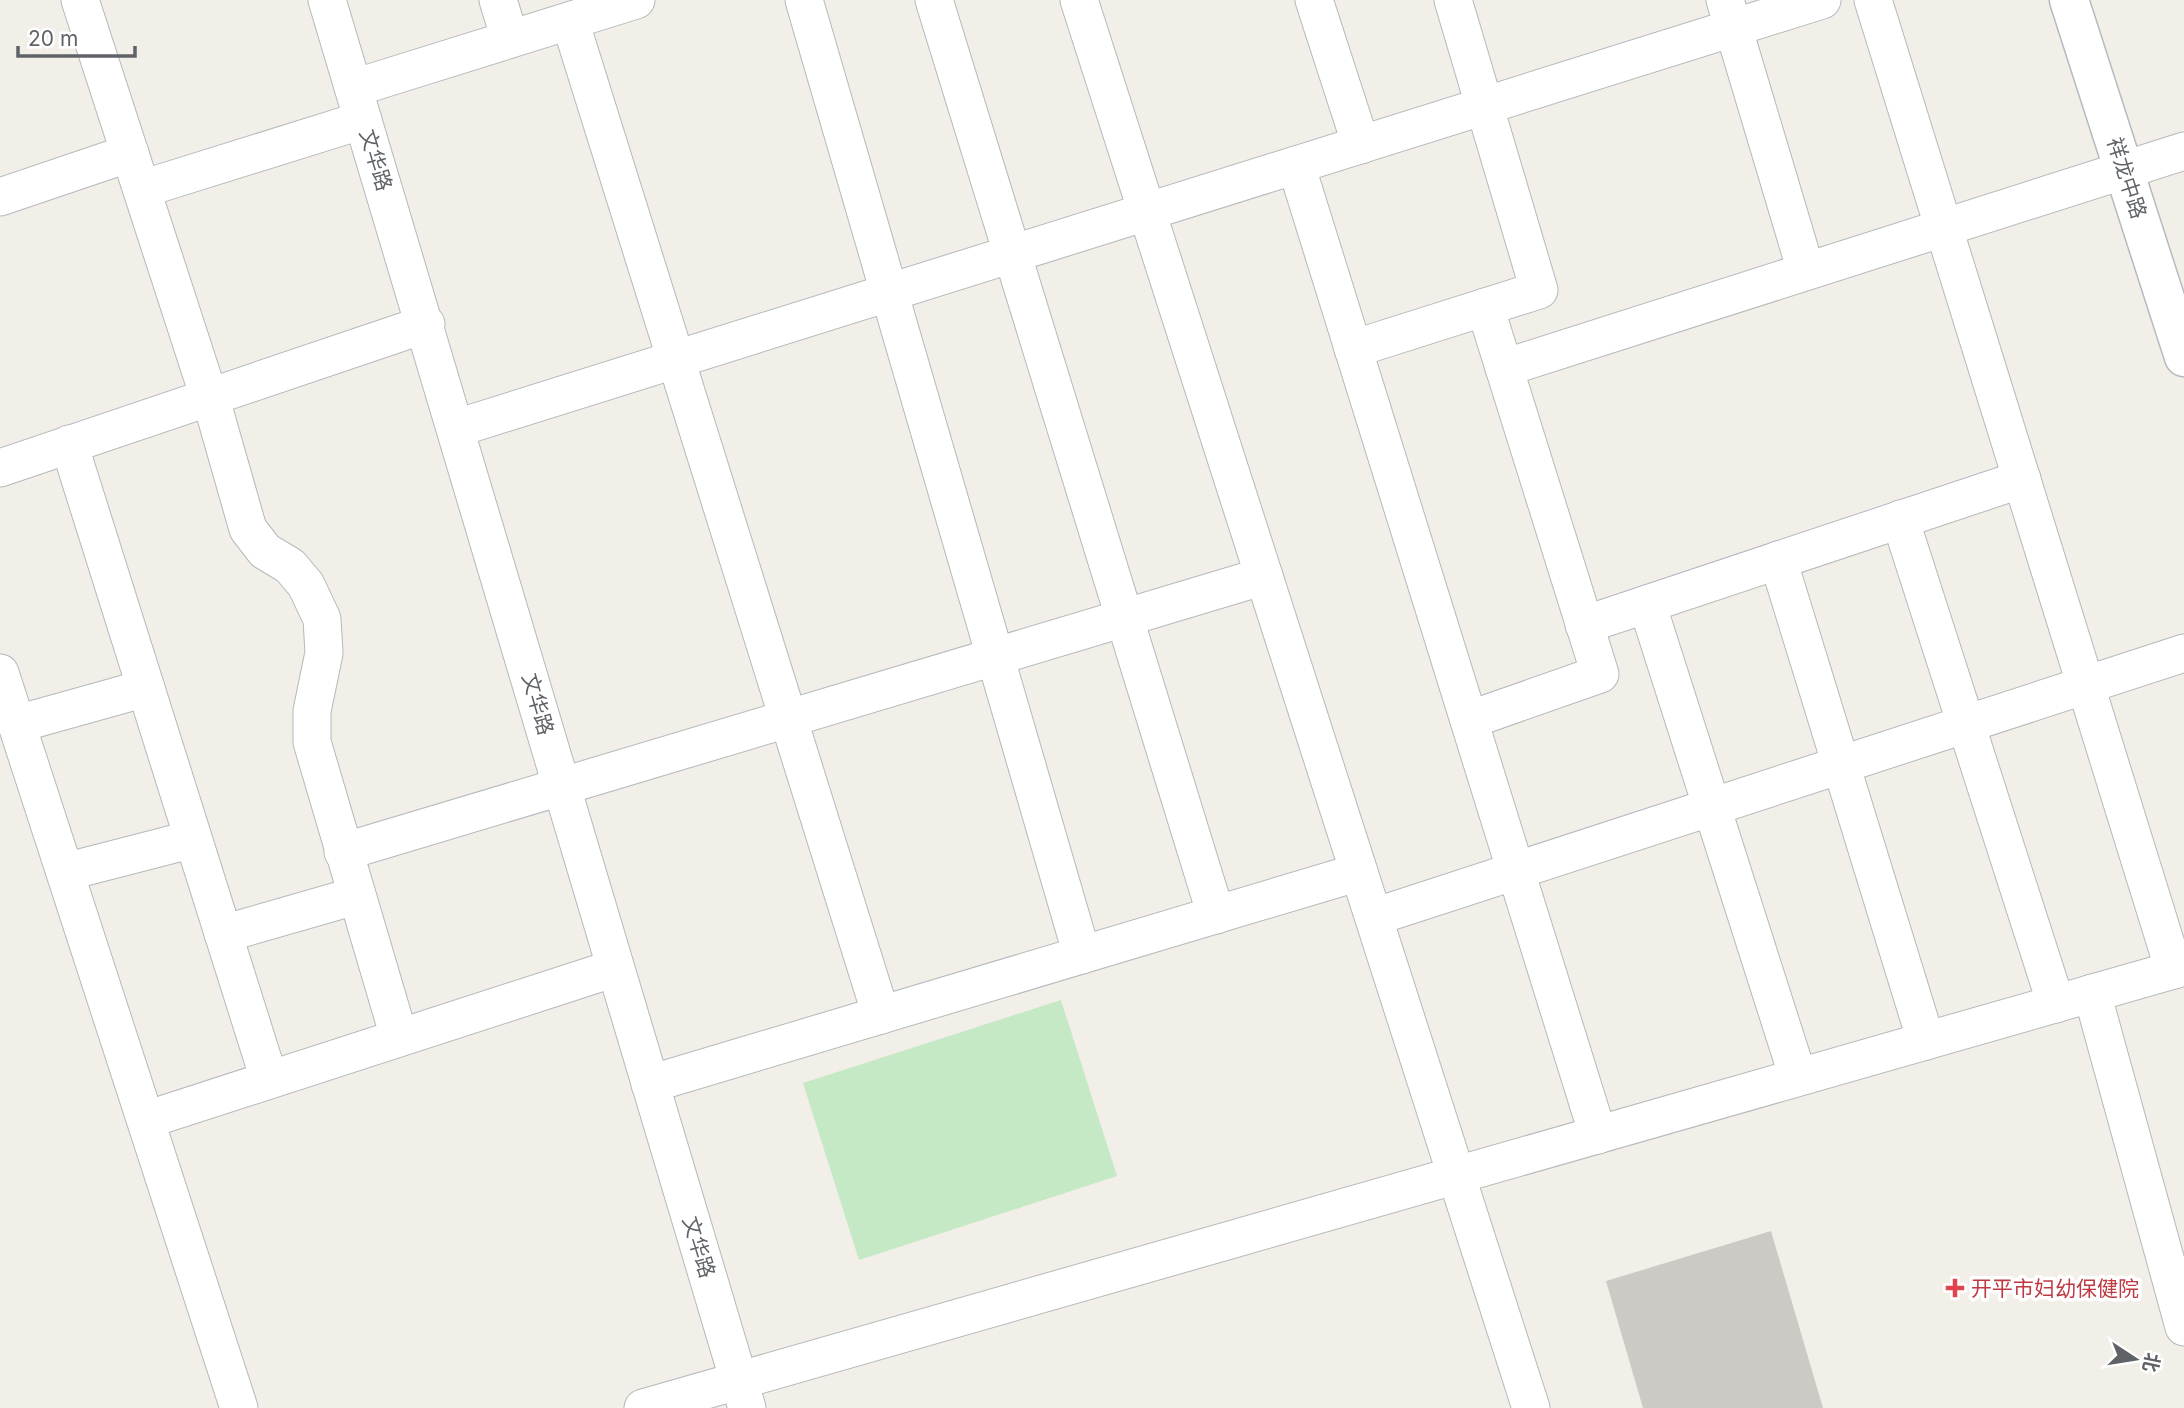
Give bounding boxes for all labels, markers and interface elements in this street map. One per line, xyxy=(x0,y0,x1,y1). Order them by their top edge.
scale bar xyxy=(18,14,135,58)
text: 20 m xyxy=(28,26,78,51)
street label: 文华路 xyxy=(355,126,397,194)
street label: 祥龙中路 xyxy=(2102,134,2152,222)
street label: 文华路 xyxy=(517,670,559,738)
street label: 文华路 xyxy=(678,1213,720,1281)
place label: 开平市妇幼保健院 xyxy=(1971,1276,2139,1301)
marker: 开平市妇幼保健院 xyxy=(1945,1278,1965,1298)
north arrow xyxy=(2100,1324,2170,1394)
text: 北 xyxy=(2138,1351,2164,1374)

